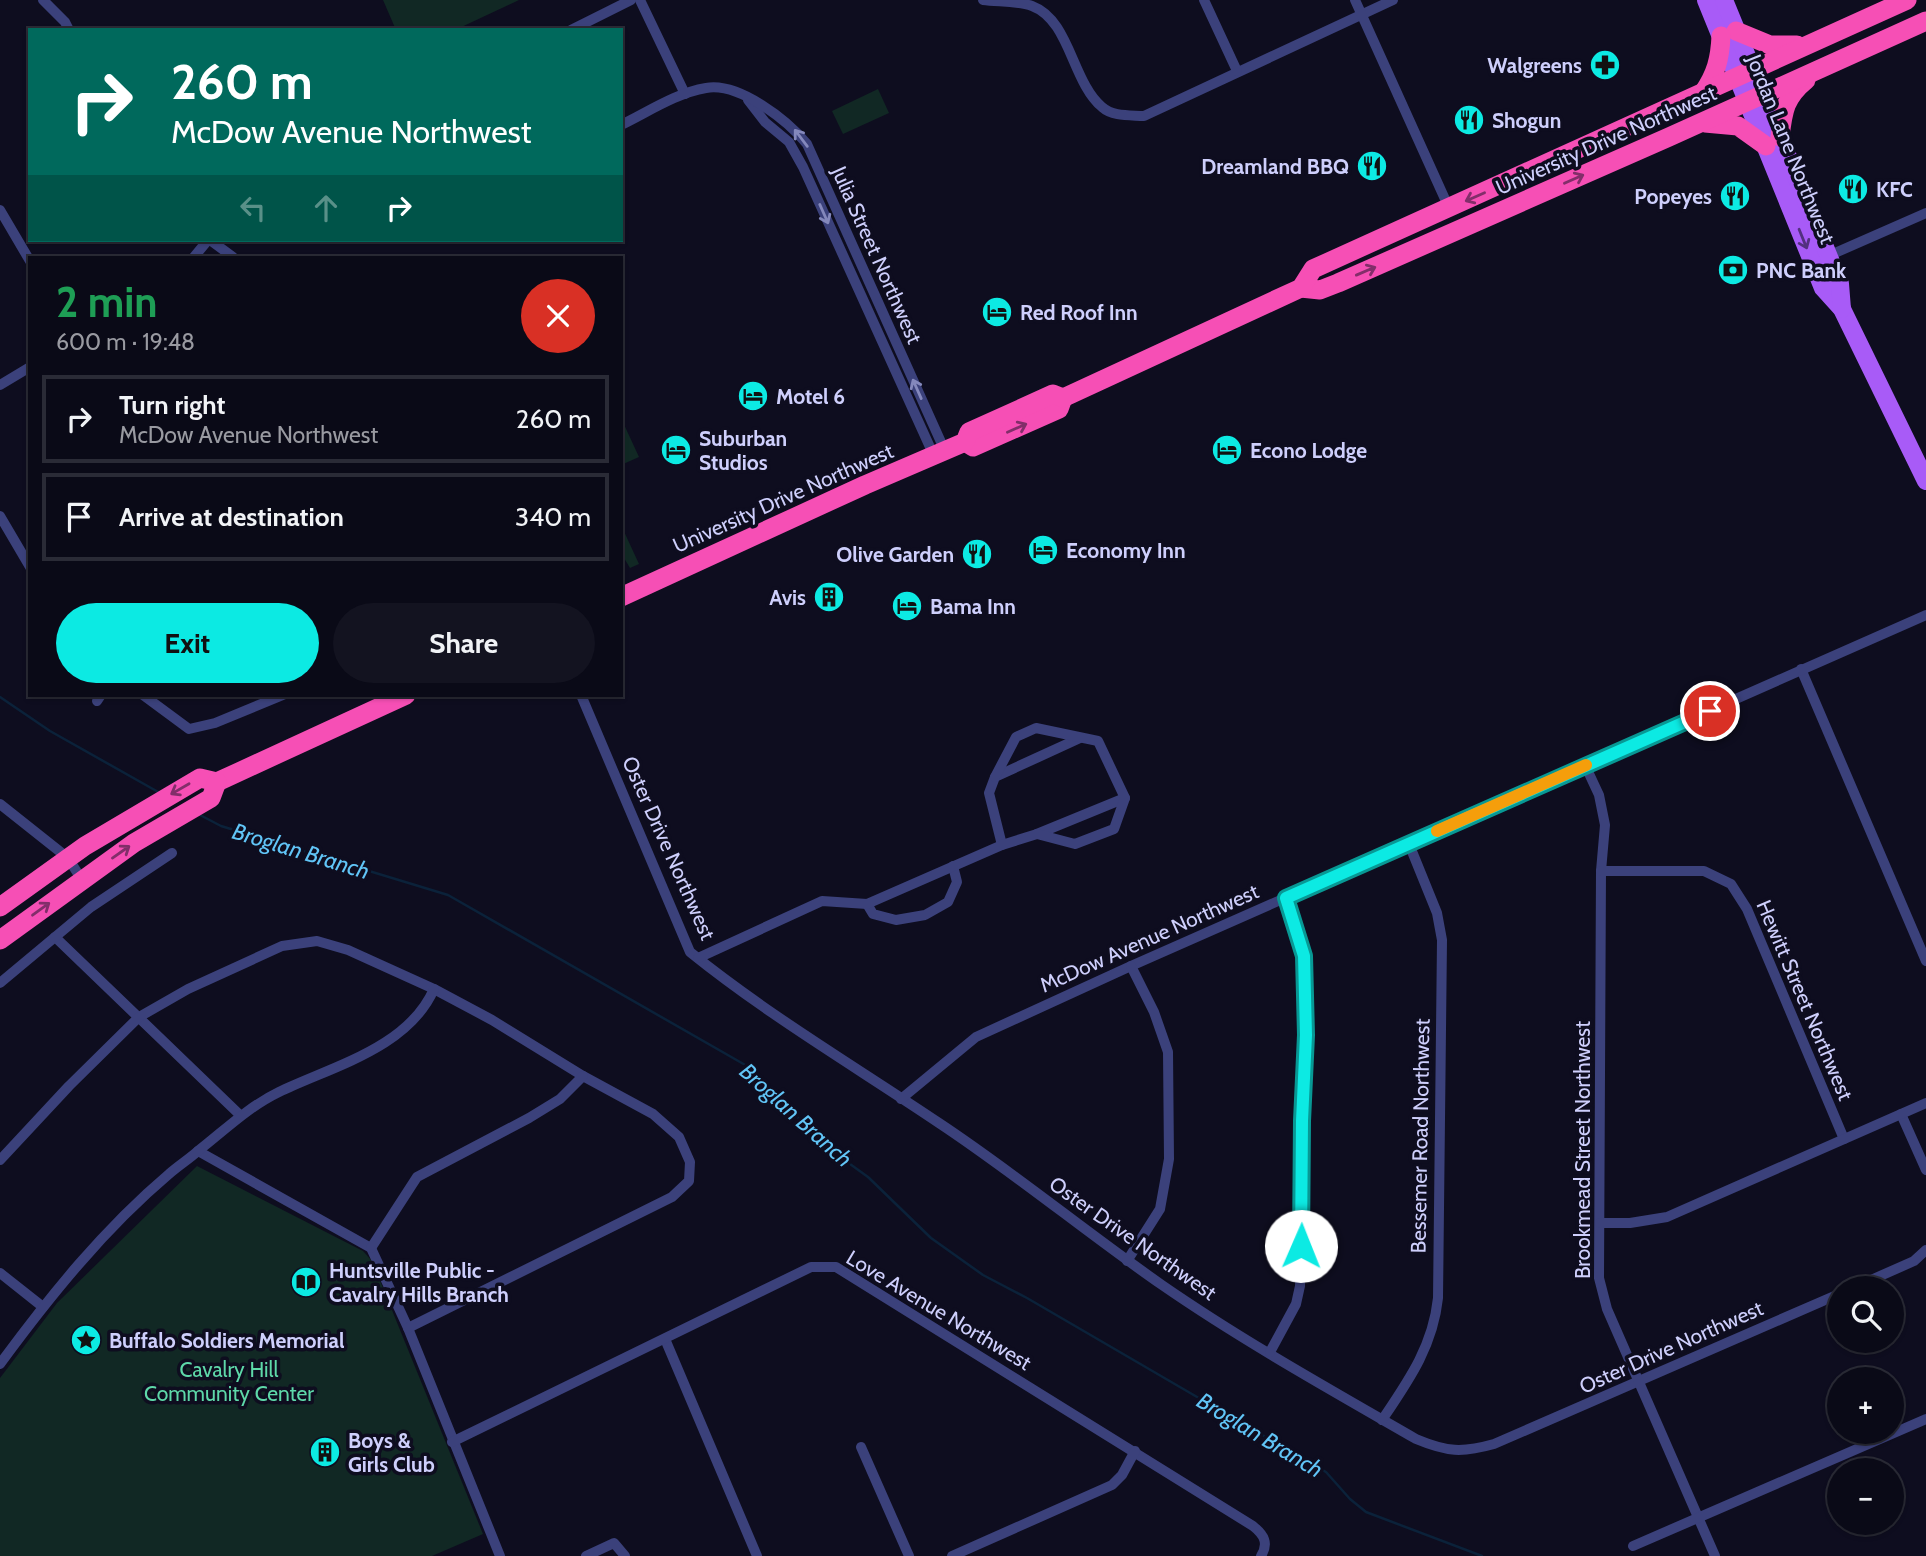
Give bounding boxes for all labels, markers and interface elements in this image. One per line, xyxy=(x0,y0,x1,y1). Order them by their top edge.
pharmacy icon: Walgreens xyxy=(1588,48,1622,82)
street label: Jordan Lane Northwest xyxy=(1741,50,1840,247)
text: 260 m xyxy=(171,52,313,111)
place label: Walgreens xyxy=(1487,53,1582,78)
icon: right xyxy=(56,56,147,147)
street label: University Drive Northwest xyxy=(1492,80,1720,200)
restaurant icon: Shogun xyxy=(1452,103,1486,137)
place label: Shogun xyxy=(1492,108,1561,133)
text: McDow Avenue Northwest xyxy=(171,112,532,151)
one-way arrow xyxy=(794,129,809,148)
restaurant icon: Dreamland BBQ xyxy=(1355,149,1389,183)
place label: Dreamland BBQ xyxy=(1201,154,1349,179)
street label: Julia Street Northwest xyxy=(826,161,927,348)
one-way arrow xyxy=(1562,172,1584,185)
restaurant icon: KFC xyxy=(1836,172,1870,206)
place label: KFC xyxy=(1876,177,1913,202)
restaurant icon: Popeyes xyxy=(1718,179,1752,213)
place label: Popeyes xyxy=(1634,184,1712,209)
icon: left xyxy=(234,189,272,227)
icon: ahead xyxy=(307,189,345,227)
icon: right xyxy=(380,189,418,227)
one-way arrow xyxy=(1465,190,1486,204)
one-way arrow xyxy=(818,203,831,225)
one-way arrow xyxy=(1798,228,1811,250)
bank icon: PNC Bank xyxy=(1716,253,1750,287)
place label: PNC Bank xyxy=(1756,258,1847,283)
one-way arrow xyxy=(1354,264,1376,277)
text: 2 min xyxy=(56,276,157,328)
button: close xyxy=(521,279,595,353)
hotel icon: Red Roof Inn xyxy=(980,295,1014,329)
place label: Red Roof Inn xyxy=(1020,300,1138,325)
text: 600 m · 19:48 xyxy=(56,328,195,356)
hotel icon: Motel 6 xyxy=(736,379,770,413)
one-way arrow xyxy=(909,379,923,400)
place label: Motel 6 xyxy=(776,384,845,409)
text: Turn right xyxy=(119,389,225,421)
icon: right xyxy=(60,400,98,438)
text: 260 m xyxy=(516,403,591,435)
text: McDow Avenue Northwest xyxy=(119,421,378,449)
one-way arrow xyxy=(1006,421,1027,434)
place label: Suburban Studios xyxy=(699,426,787,475)
hotel icon: Suburban Studios xyxy=(659,433,693,467)
hotel icon: Econo Lodge xyxy=(1210,433,1244,467)
street label: University Drive Northwest xyxy=(669,438,897,558)
place label: Econo Lodge xyxy=(1250,438,1367,463)
icon: arrive xyxy=(60,498,98,536)
text: Arrive at destination xyxy=(119,501,344,533)
text: 340 m xyxy=(515,501,591,533)
hotel icon: Economy Inn xyxy=(1026,533,1060,567)
restaurant icon: Olive Garden xyxy=(960,537,994,571)
place label: Economy Inn xyxy=(1066,538,1186,563)
place label: Olive Garden xyxy=(836,542,954,567)
building icon: Avis xyxy=(812,580,846,614)
place label: Avis xyxy=(769,585,806,610)
hotel icon: Bama Inn xyxy=(890,589,924,623)
place label: Bama Inn xyxy=(930,594,1016,619)
button: Exit xyxy=(56,603,319,683)
button: Share xyxy=(333,603,595,683)
pin xyxy=(1680,681,1740,741)
icon: arrive xyxy=(1691,692,1729,730)
street label: Oster Drive Northwest xyxy=(617,752,721,944)
one-way arrow xyxy=(171,782,191,796)
water label: Broglan Branch xyxy=(229,817,373,885)
one-way arrow xyxy=(111,845,130,859)
street label: McDow Avenue Northwest xyxy=(1036,878,1262,998)
street label: Hewitt Street Northwest xyxy=(1751,896,1859,1104)
one-way arrow xyxy=(31,902,50,916)
street label: Bessemer Road Northwest xyxy=(1405,1018,1435,1254)
street label: Brookmead Street Northwest xyxy=(1570,1021,1595,1279)
water label: Broglan Branch xyxy=(734,1057,858,1173)
street label: Oster Drive Northwest xyxy=(1045,1171,1221,1305)
position arrow xyxy=(1264,1209,1338,1283)
street label: Love Avenue Northwest xyxy=(842,1245,1036,1375)
place label: Huntsville Public - Cavalry Hills Branch xyxy=(329,1258,509,1307)
library icon: Huntsville Public - Cavalry Hills Branch xyxy=(289,1265,323,1299)
map controls xyxy=(1827,1276,1904,1535)
button: search xyxy=(1827,1276,1904,1353)
street label: Oster Drive Northwest xyxy=(1575,1295,1767,1399)
place icon: Buffalo Soldiers Memorial xyxy=(69,1323,103,1357)
place label: Buffalo Soldiers Memorial xyxy=(109,1328,345,1353)
park label: Cavalry Hill Community Center xyxy=(144,1357,314,1406)
button: + xyxy=(1827,1367,1904,1444)
water label: Broglan Branch xyxy=(1192,1386,1328,1484)
place label: Boys & Girls Club xyxy=(348,1428,435,1477)
building icon: Boys & Girls Club xyxy=(308,1435,342,1469)
button: − xyxy=(1827,1458,1904,1535)

